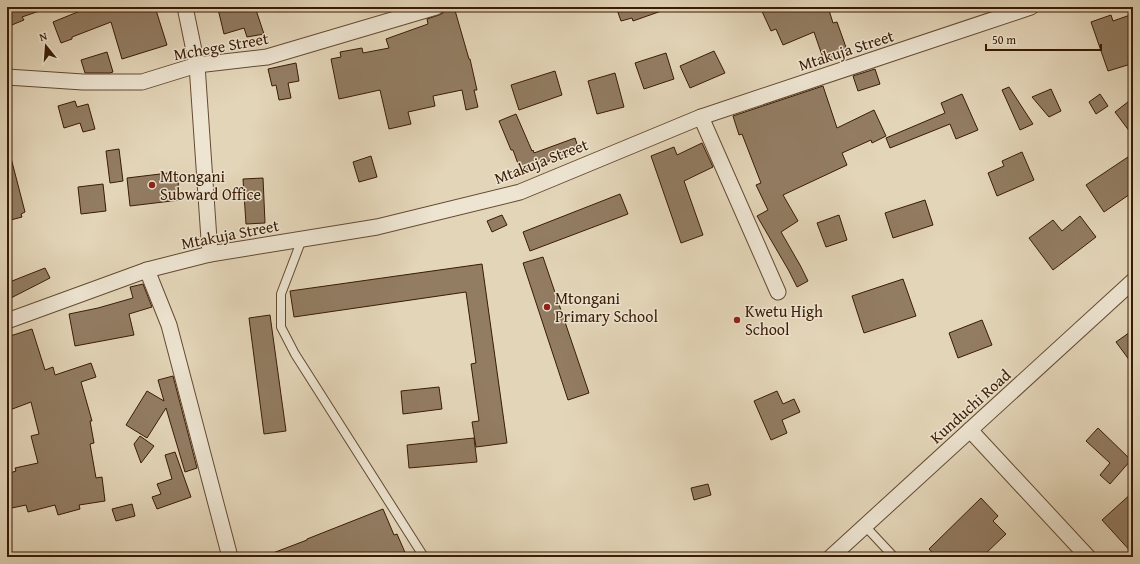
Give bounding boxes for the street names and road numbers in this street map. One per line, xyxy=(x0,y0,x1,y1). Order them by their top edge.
street label: Mtakuja Street xyxy=(795,23,897,77)
street label: Mchege Street xyxy=(172,26,271,66)
street label: Mtakuja Street xyxy=(491,132,592,190)
street label: Mtakuja Street xyxy=(179,213,281,255)
street label: Kunduchi Road xyxy=(924,363,1016,449)

